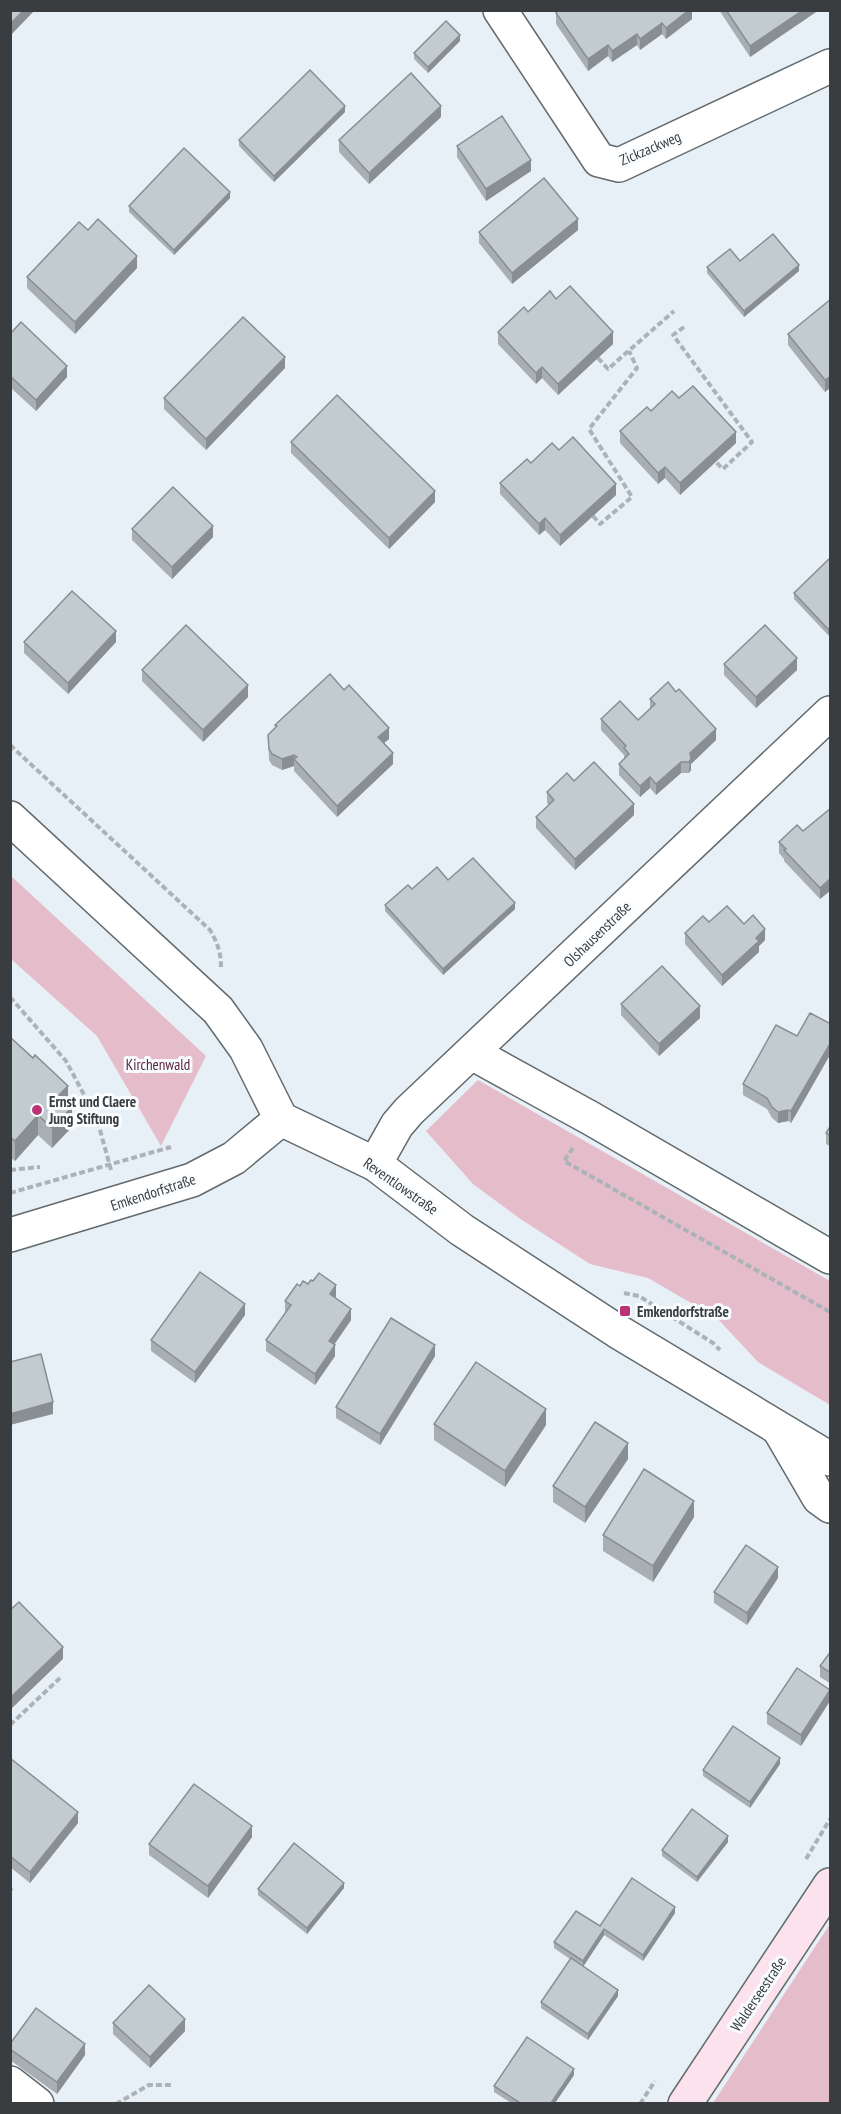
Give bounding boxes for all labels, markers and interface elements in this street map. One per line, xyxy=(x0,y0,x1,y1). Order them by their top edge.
street label: Zickzackweg xyxy=(616,127,684,169)
street label: Olshausenstraße xyxy=(559,897,635,971)
park label: Kirchenwald xyxy=(126,1055,190,1074)
place label: Ernst und Claere Jung Stiftung xyxy=(48,1092,136,1128)
marker: Ernst und Claere Jung Stiftung xyxy=(30,1103,44,1117)
street label: Reventlowstraße xyxy=(360,1153,442,1219)
street label: Emkendorfstraße xyxy=(108,1169,198,1215)
place label: Emkendorfstraße xyxy=(637,1302,729,1321)
marker: Emkendorfstraße xyxy=(618,1304,632,1318)
street label: Walderseestraße xyxy=(726,1953,790,2035)

